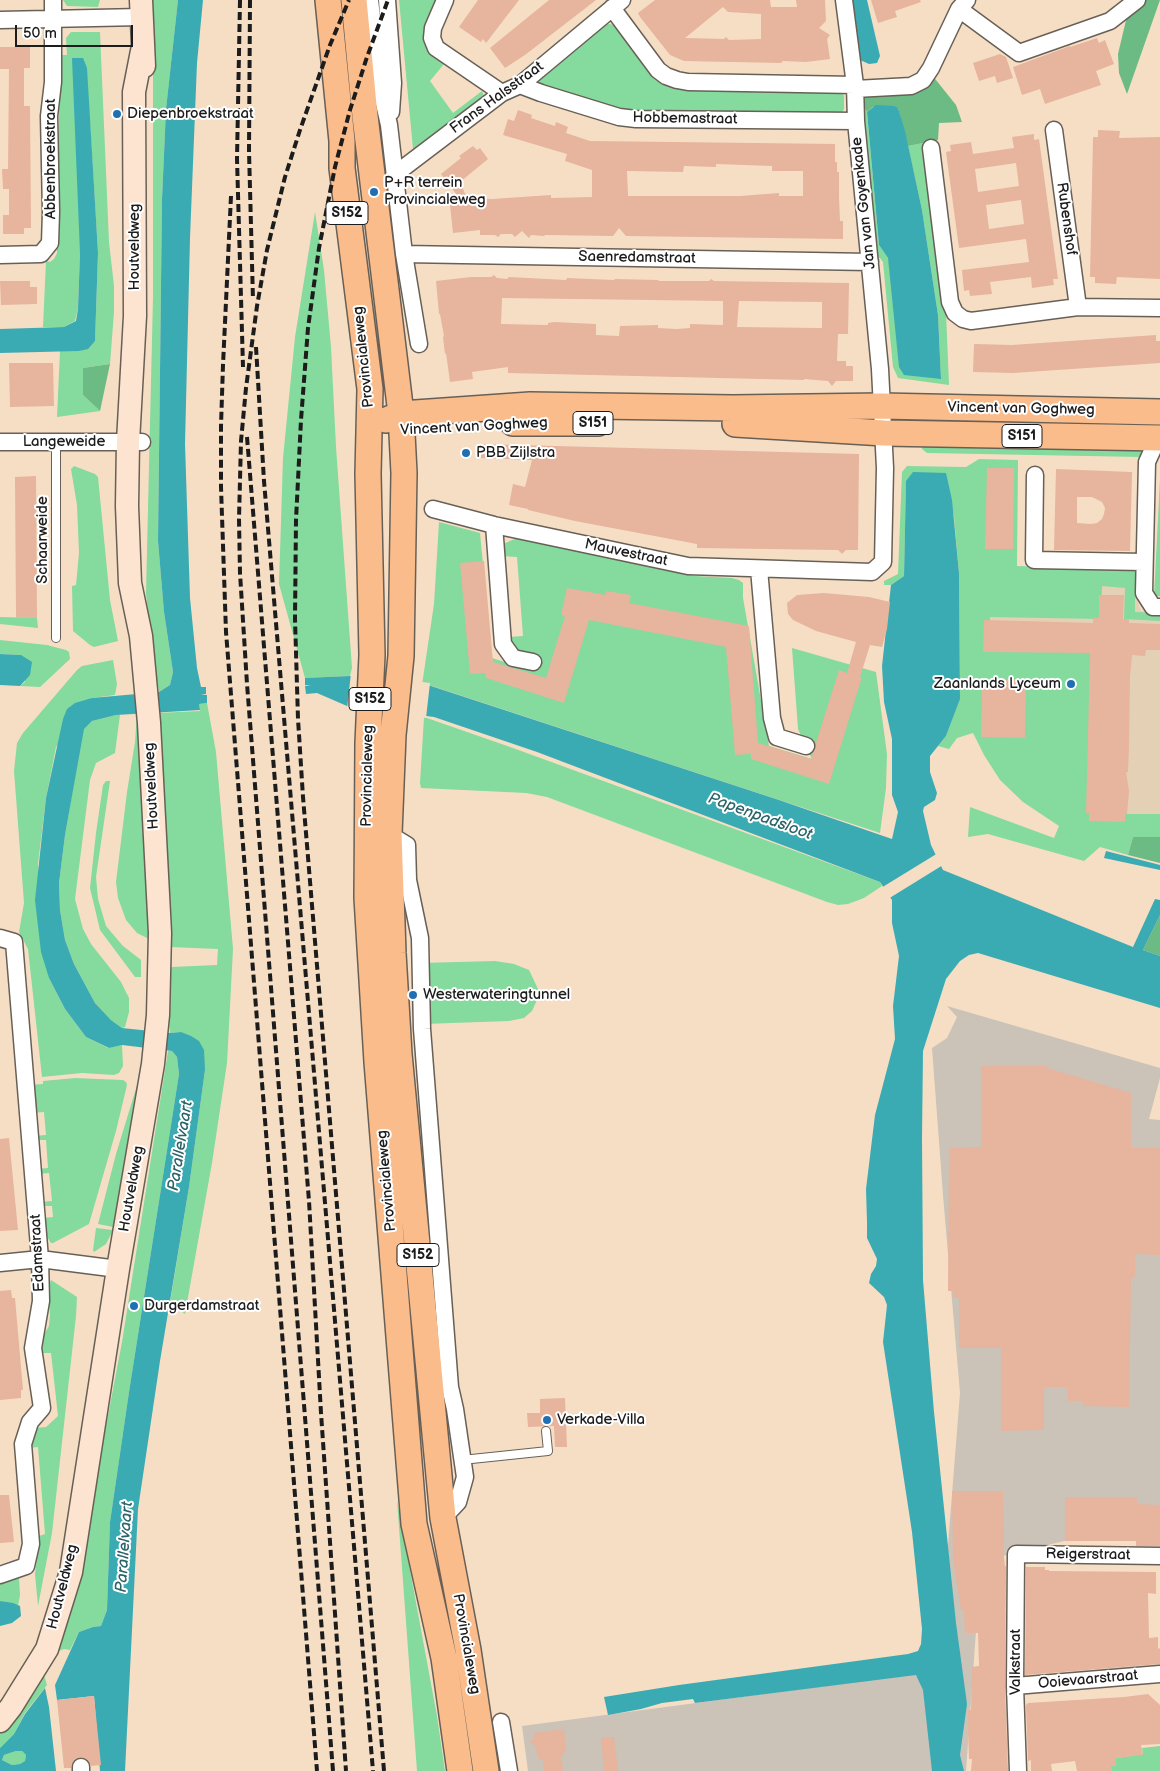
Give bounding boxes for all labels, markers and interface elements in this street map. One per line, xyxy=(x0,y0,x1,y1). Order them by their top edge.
scale bar xyxy=(18,15,135,47)
text: 50 m xyxy=(23,24,57,43)
street label: Frans Halsstraat xyxy=(447,58,547,138)
street label: Abbenbroekstraat xyxy=(42,99,60,219)
place label: Diepenbroekstraat xyxy=(127,105,254,123)
marker: Diepenbroekstraat xyxy=(111,108,123,120)
street label: Hobbemastraat xyxy=(632,109,738,129)
street label: Jan van Goyenkade xyxy=(848,136,880,270)
place label: P+R terrein Provincialeweg xyxy=(384,174,486,209)
street label: Rubenshof xyxy=(1052,181,1080,257)
marker: P+R terrein Provincialeweg xyxy=(368,186,380,198)
road number: S152 xyxy=(326,202,368,224)
street label: Houtveldweg xyxy=(126,204,144,290)
street label: Saenredamstraat xyxy=(578,248,696,268)
street label: Provincialeweg xyxy=(350,305,378,409)
street label: Vincent van Goghweg xyxy=(947,399,1095,419)
road number: S151 xyxy=(573,412,613,434)
street label: Vincent van Goghweg xyxy=(400,414,548,440)
road number: S151 xyxy=(1002,424,1042,448)
street label: Langeweide xyxy=(23,433,105,451)
place label: PBB Zijlstra xyxy=(476,444,555,462)
marker: PBB Zijlstra xyxy=(460,447,472,459)
street label: Schaarweide xyxy=(34,496,52,584)
street label: Mauvestraat xyxy=(583,535,669,571)
place label: Zaanlands Lyceum xyxy=(934,675,1061,693)
marker: Zaanlands Lyceum xyxy=(1065,678,1077,690)
road number: S152 xyxy=(349,688,391,711)
street label: Provincialeweg xyxy=(358,725,378,827)
street label: Houtveldweg xyxy=(141,742,163,830)
water label: Papenpadsloot xyxy=(705,789,815,845)
place label: Westerwateringtunnel xyxy=(423,986,570,1004)
marker: Westerwateringtunnel xyxy=(407,989,419,1001)
water label: Parallelvaart xyxy=(164,1099,198,1193)
street label: Provincialeweg xyxy=(374,1130,400,1232)
street label: Houtveldweg xyxy=(116,1145,148,1233)
street label: Edamstraat xyxy=(27,1214,49,1292)
road number: S152 xyxy=(397,1244,439,1266)
place label: Durgerdamstraat xyxy=(144,1297,259,1315)
marker: Durgerdamstraat xyxy=(128,1300,140,1312)
place label: Verkade-Villa xyxy=(557,1411,645,1429)
marker: Verkade-Villa xyxy=(541,1414,553,1426)
water label: Parallelvaart xyxy=(112,1501,138,1593)
street label: Houtveldweg xyxy=(44,1543,82,1631)
street label: Reigerstraat xyxy=(1045,1545,1131,1565)
street label: Provincialeweg xyxy=(448,1592,484,1696)
street label: Valkstraat xyxy=(1007,1629,1025,1695)
street label: Ooievaarstraat xyxy=(1037,1667,1139,1693)

